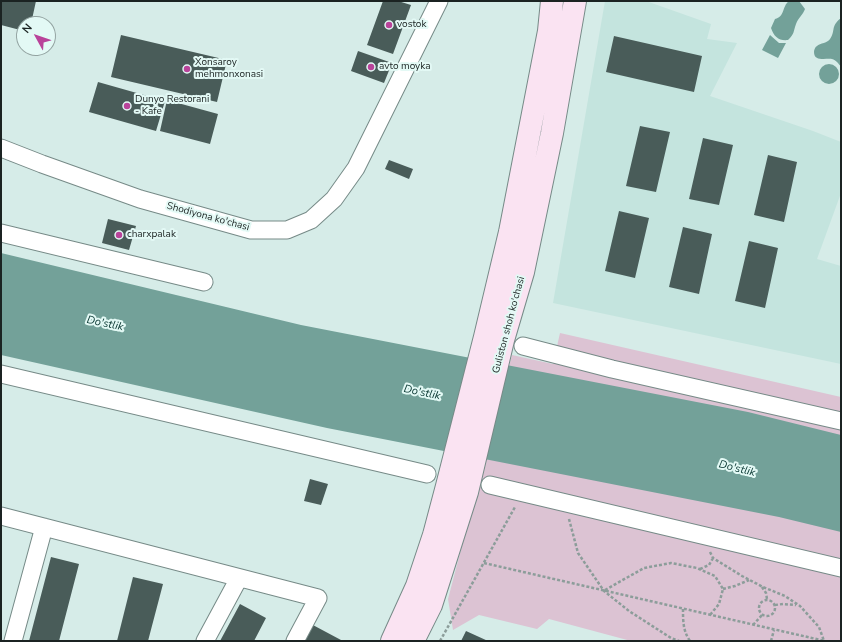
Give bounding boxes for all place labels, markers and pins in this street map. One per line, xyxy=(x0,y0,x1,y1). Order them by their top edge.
place label: vostok xyxy=(397,19,426,31)
marker: vostok xyxy=(384,20,394,30)
place label: Xonsaroy mehmonxonasi xyxy=(195,57,263,80)
place label: avto moyka xyxy=(379,61,431,73)
marker: avto moyka xyxy=(366,62,376,72)
marker: Xonsaroy mehmonxonasi xyxy=(182,64,192,74)
place label: Dunyo Restorani - Kafe xyxy=(135,94,209,118)
marker: Dunyo Restorani - Kafe xyxy=(122,101,132,111)
place label: charxpalak xyxy=(127,229,176,241)
marker: charxpalak xyxy=(114,230,124,240)

